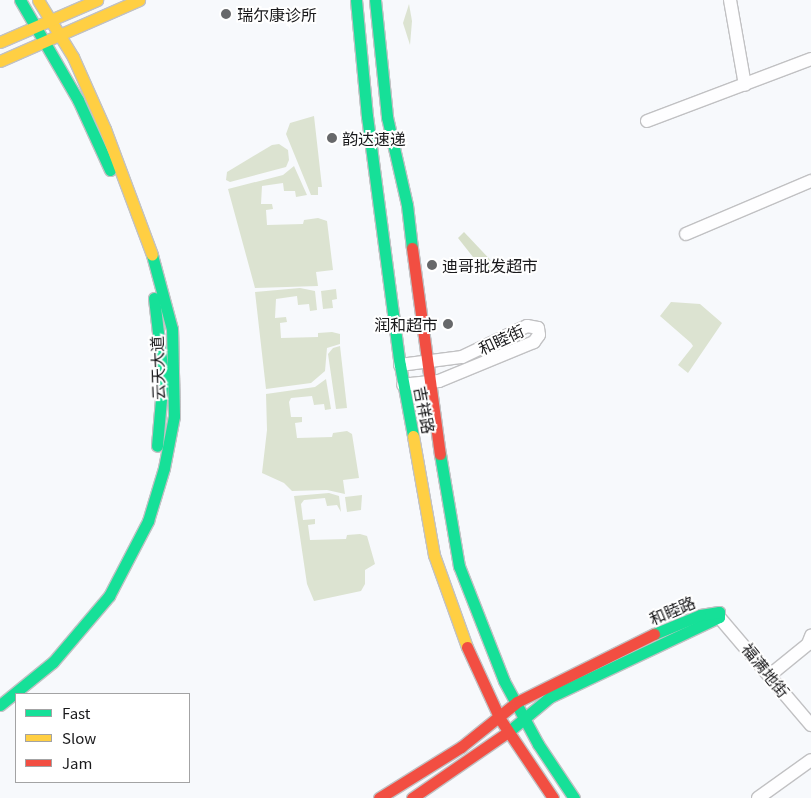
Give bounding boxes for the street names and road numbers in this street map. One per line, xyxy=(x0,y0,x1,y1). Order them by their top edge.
street label: 和睦街 xyxy=(475,320,527,358)
street label: 云天大道 xyxy=(146,336,168,400)
street label: 吉祥路 xyxy=(411,385,439,435)
street label: 和睦路 xyxy=(646,592,698,628)
street label: 福满地街 xyxy=(738,639,794,701)

